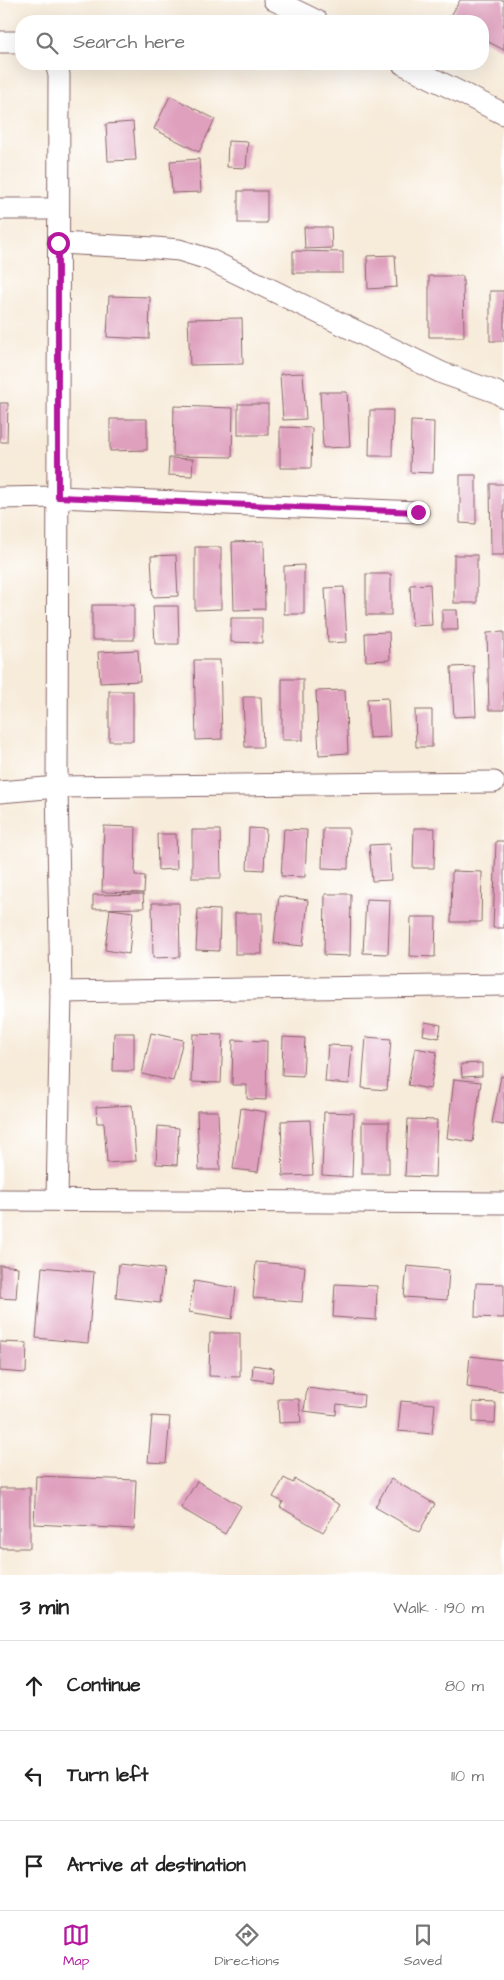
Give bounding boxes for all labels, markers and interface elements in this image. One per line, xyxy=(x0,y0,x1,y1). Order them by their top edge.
search box xyxy=(15,15,489,70)
icon: search xyxy=(33,29,61,57)
text: Search here xyxy=(73,29,185,56)
route start xyxy=(47,232,70,255)
route end xyxy=(407,501,430,524)
text: 3 min xyxy=(20,1593,69,1622)
text: Walk · 190 m xyxy=(393,1597,484,1619)
icon: ahead xyxy=(20,1672,48,1700)
text: Continue xyxy=(67,1672,141,1699)
text: 80 m xyxy=(445,1675,484,1697)
icon: left xyxy=(20,1762,48,1790)
text: Turn left xyxy=(67,1762,148,1789)
text: 110 m xyxy=(451,1765,484,1787)
icon: arrive xyxy=(20,1852,48,1880)
text: Arrive at destination xyxy=(67,1852,246,1879)
tab: Map xyxy=(62,1921,90,1971)
tab: Directions xyxy=(214,1921,279,1971)
tab: Saved xyxy=(404,1921,442,1971)

